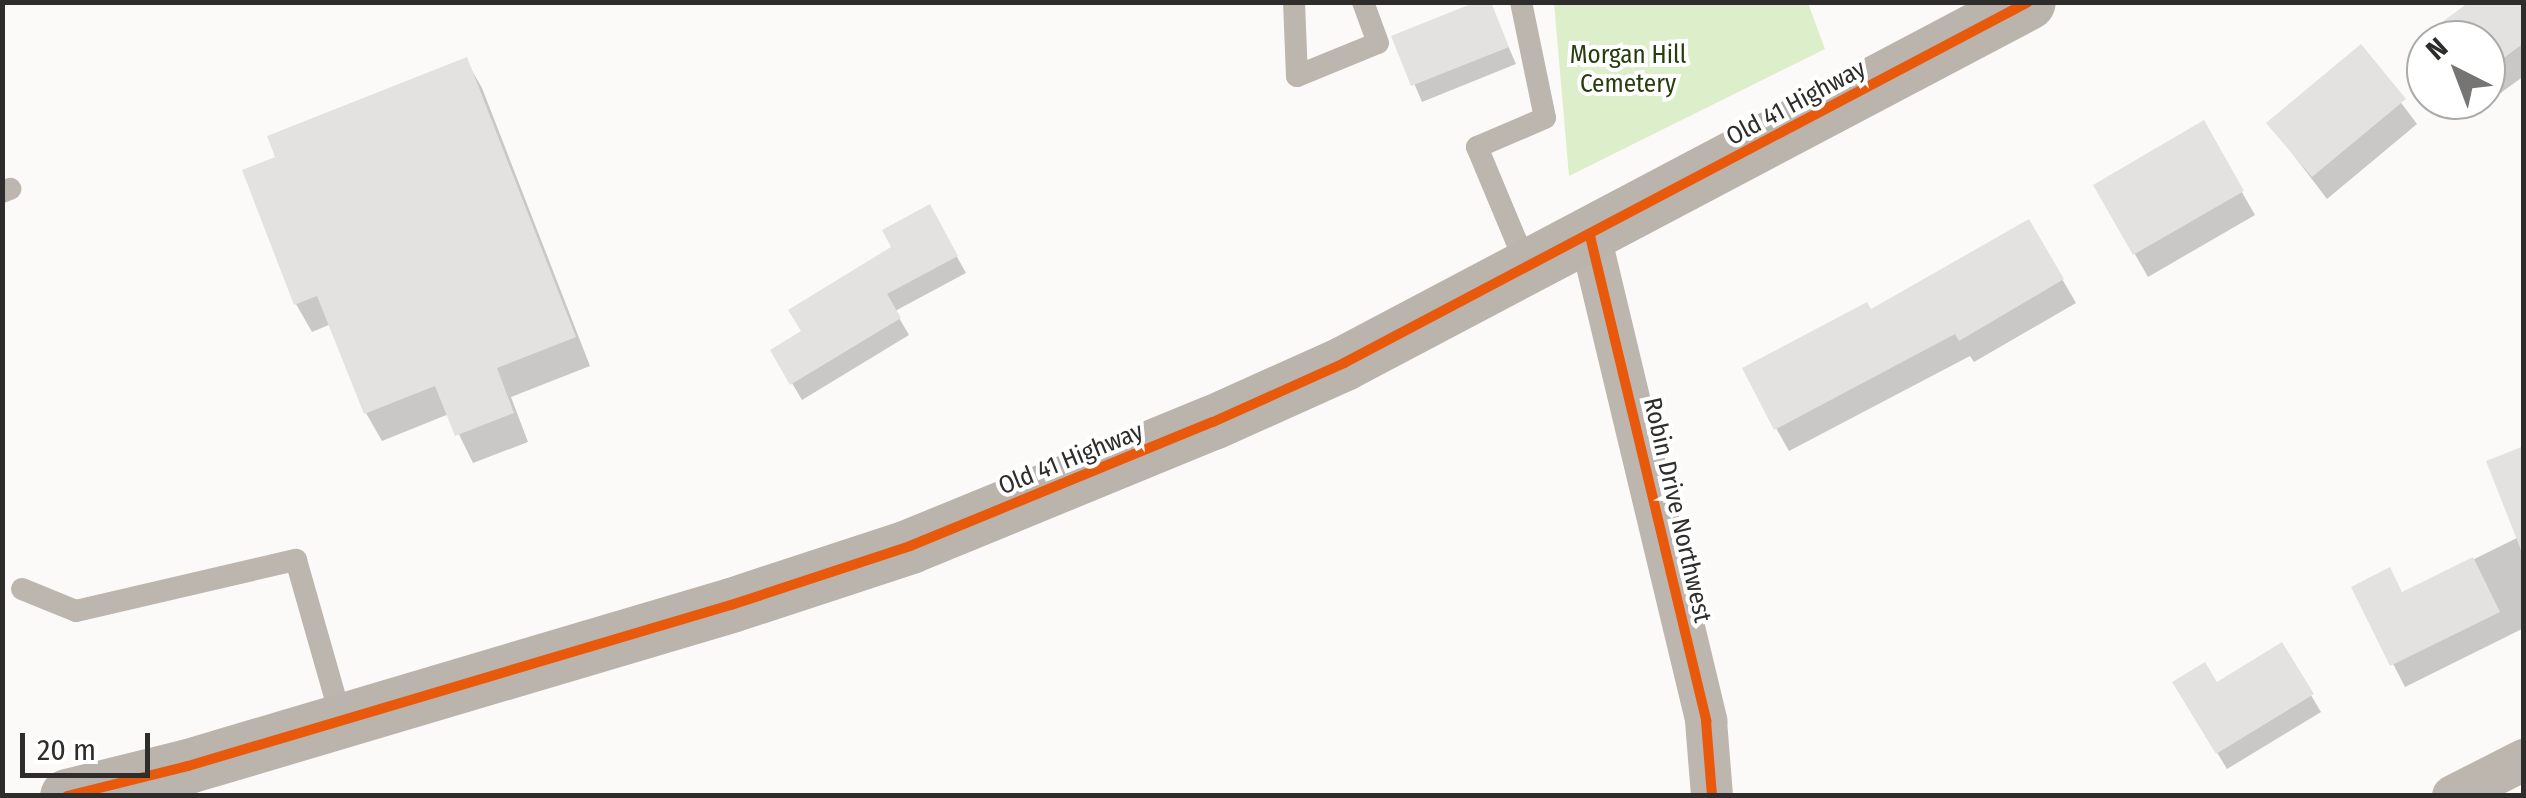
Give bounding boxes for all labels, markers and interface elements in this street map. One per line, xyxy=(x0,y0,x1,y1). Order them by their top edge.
north arrow xyxy=(2406,20,2506,120)
text: N xyxy=(2420,31,2454,67)
park label: Morgan Hill Cemetery xyxy=(1570,41,1686,100)
street label: Old 41 Highway xyxy=(1721,54,1871,152)
street label: Robin Drive Northwest xyxy=(1637,395,1717,625)
street label: Old 41 Highway xyxy=(994,416,1148,502)
scale bar xyxy=(25,713,155,775)
text: 20 m xyxy=(37,732,96,768)

